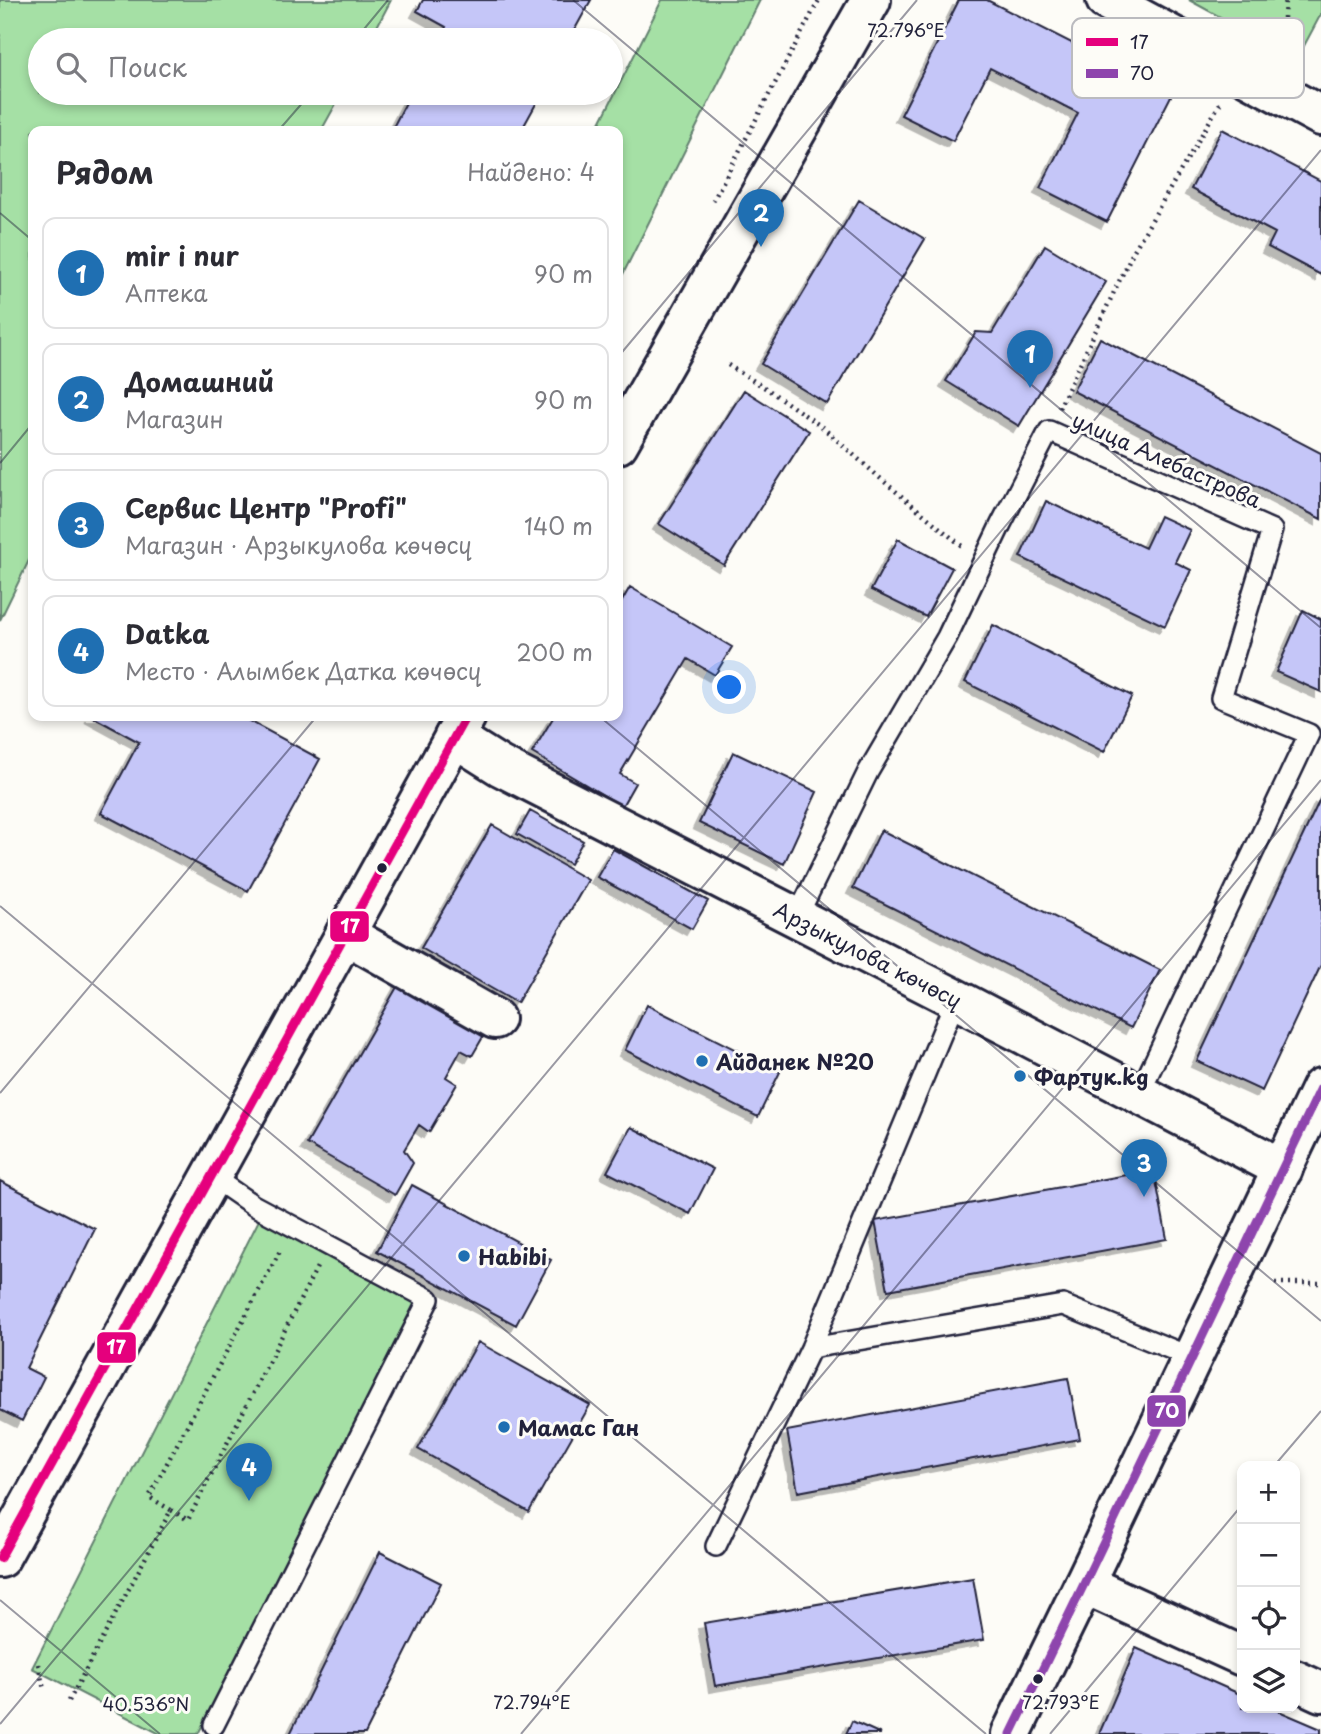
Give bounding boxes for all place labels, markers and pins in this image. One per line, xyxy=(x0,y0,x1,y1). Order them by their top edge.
pin: 2 xyxy=(738,189,784,247)
pin: 1 xyxy=(1007,330,1053,388)
unlabelled marker xyxy=(375,861,389,875)
place label: Айданек №20 xyxy=(715,1045,874,1077)
marker: Айданек №20 xyxy=(694,1053,710,1069)
place label: Фартук.kg xyxy=(1034,1060,1148,1092)
marker: Фартук.kg xyxy=(1012,1068,1028,1084)
pin: 3 xyxy=(1121,1139,1167,1197)
place label: Habibi xyxy=(478,1240,547,1272)
marker: Habibi xyxy=(456,1248,472,1264)
place label: Мамас Ган xyxy=(518,1411,639,1443)
marker: Мамас Ган xyxy=(496,1419,512,1435)
pin: 4 xyxy=(226,1443,272,1501)
unlabelled marker xyxy=(1031,1672,1045,1686)

